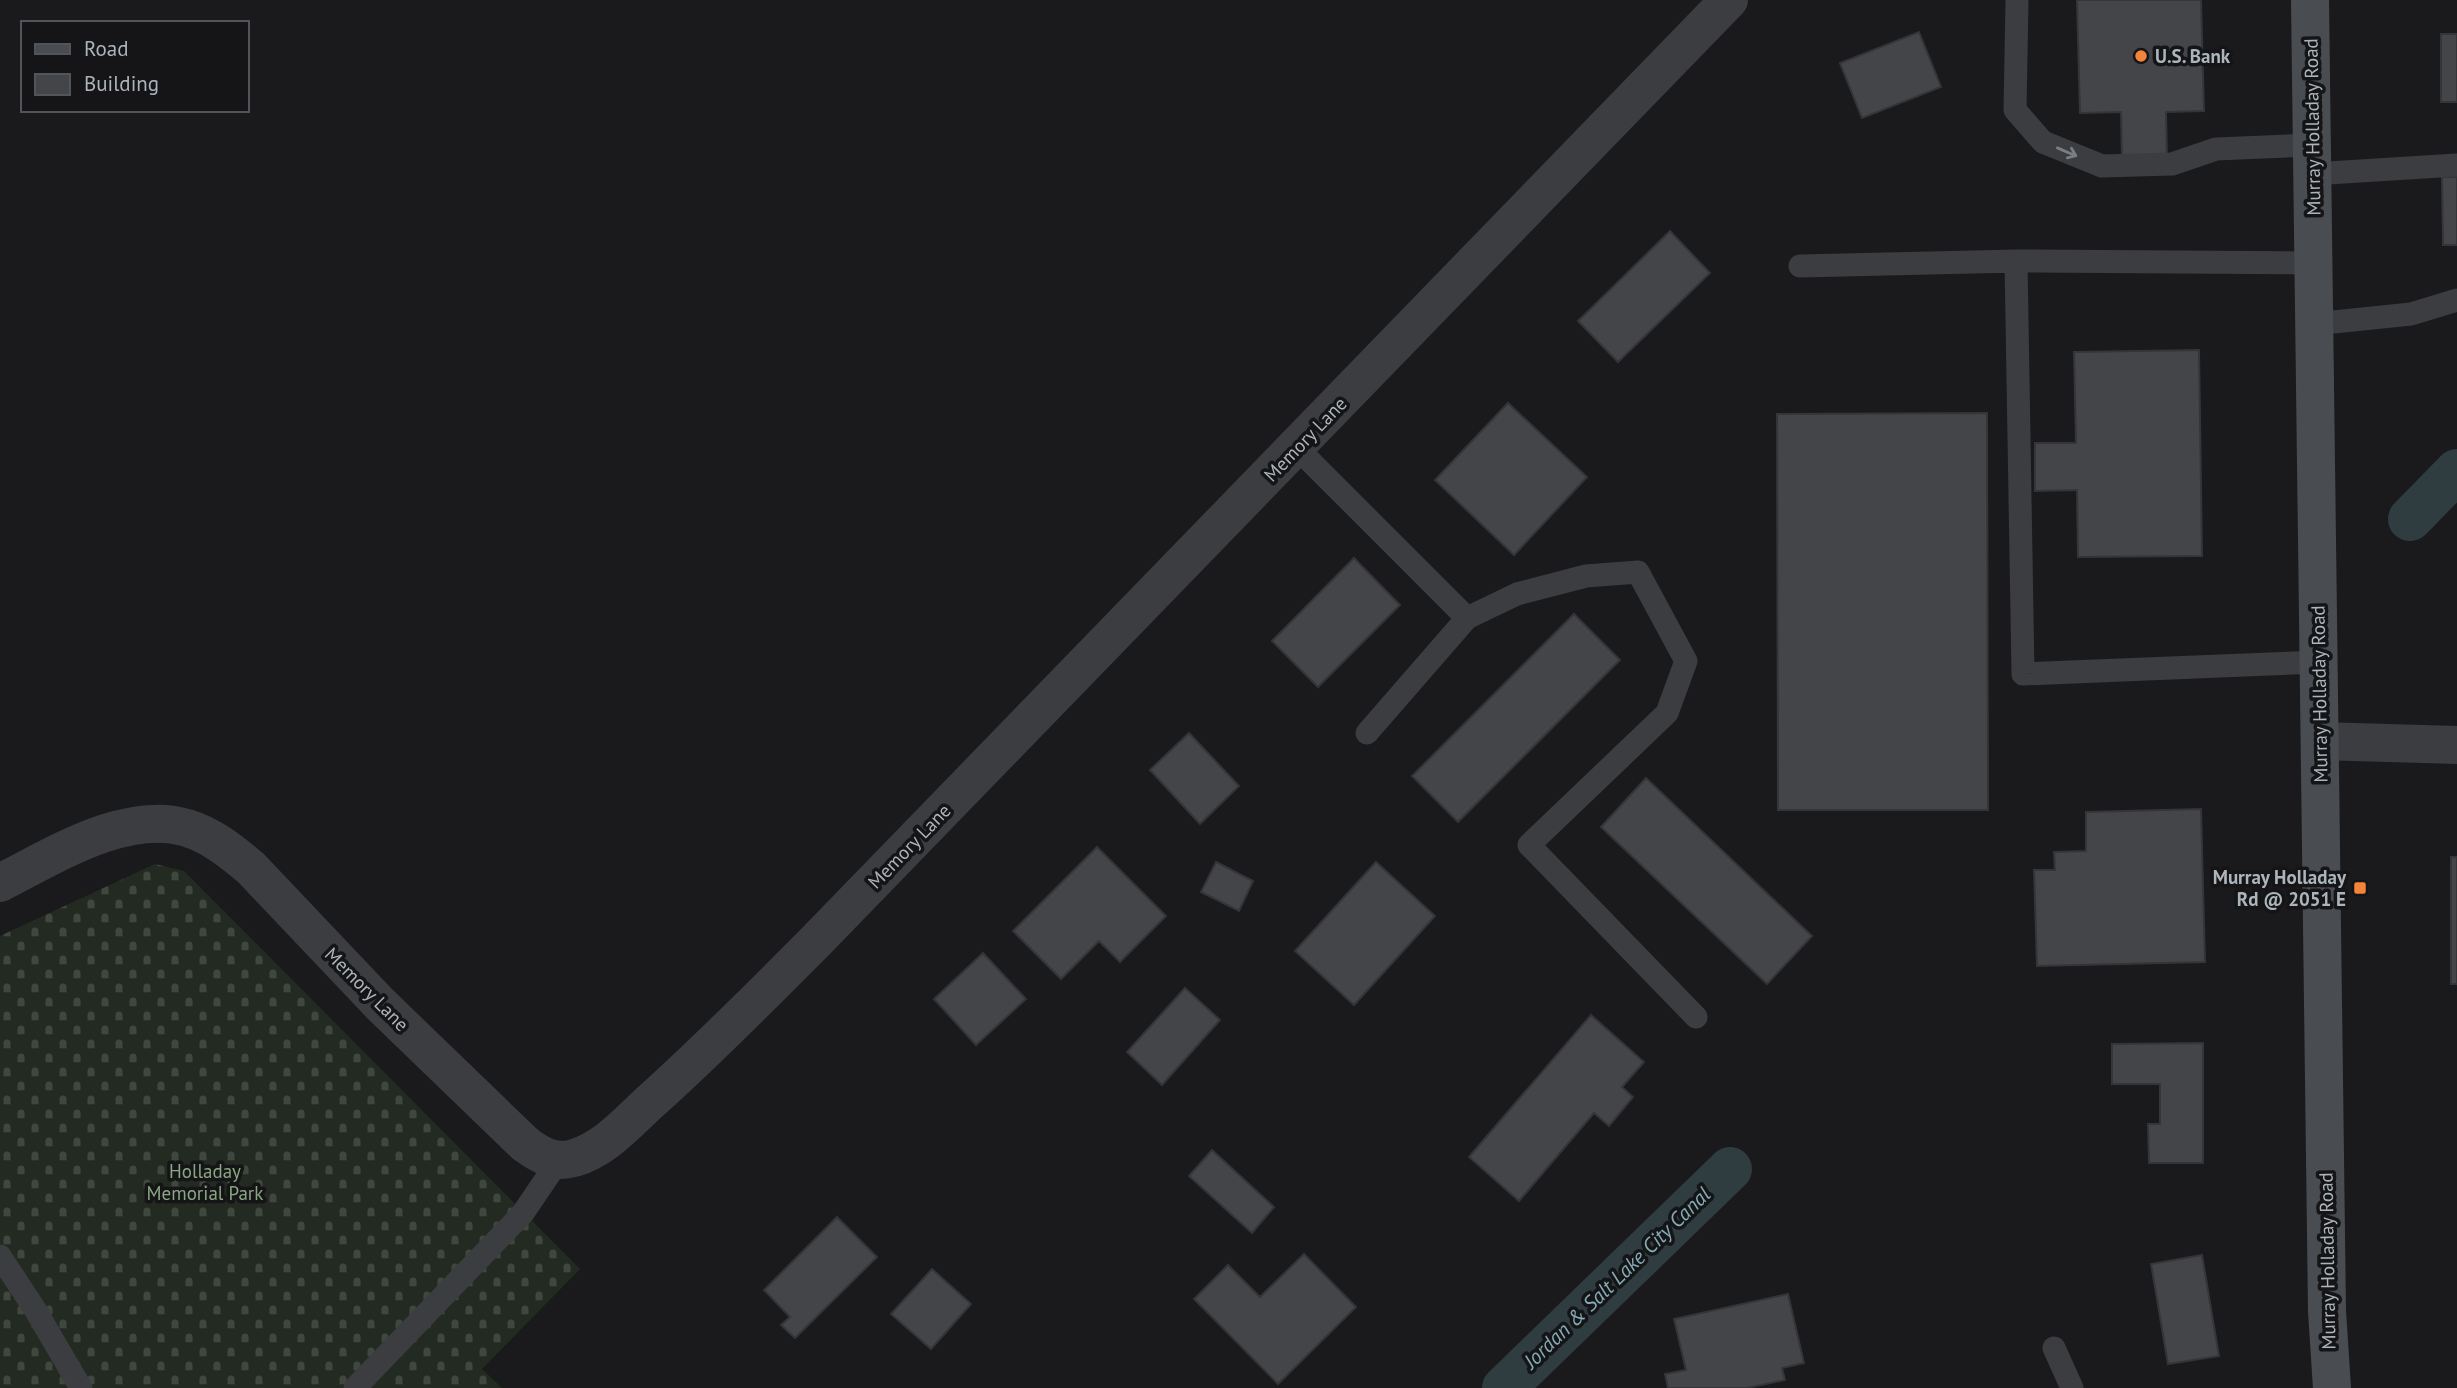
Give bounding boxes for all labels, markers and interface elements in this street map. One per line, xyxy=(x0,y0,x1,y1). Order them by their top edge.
legend xyxy=(21,21,248,112)
text: Road xyxy=(84,35,128,62)
street label: Murray Holladay Road xyxy=(2298,38,2326,216)
place label: U.S. Bank xyxy=(2155,44,2231,68)
marker: U.S. Bank xyxy=(2133,48,2149,64)
text: Building xyxy=(84,70,159,97)
one-way arrow xyxy=(2056,146,2078,159)
street label: Memory Lane xyxy=(1259,391,1351,487)
street label: Murray Holladay Road xyxy=(2305,605,2333,783)
street label: Memory Lane xyxy=(863,798,955,894)
place label: Murray Holladay Rd @ 2051 E xyxy=(2213,865,2347,911)
marker: Murray Holladay Rd @ 2051 E xyxy=(2352,880,2368,896)
street label: Memory Lane xyxy=(320,942,414,1036)
park label: Holladay Memorial Park xyxy=(147,1159,263,1205)
street label: Murray Holladay Road xyxy=(2313,1172,2341,1350)
water label: Jordan & Salt Lake City Canal xyxy=(1516,1181,1716,1376)

